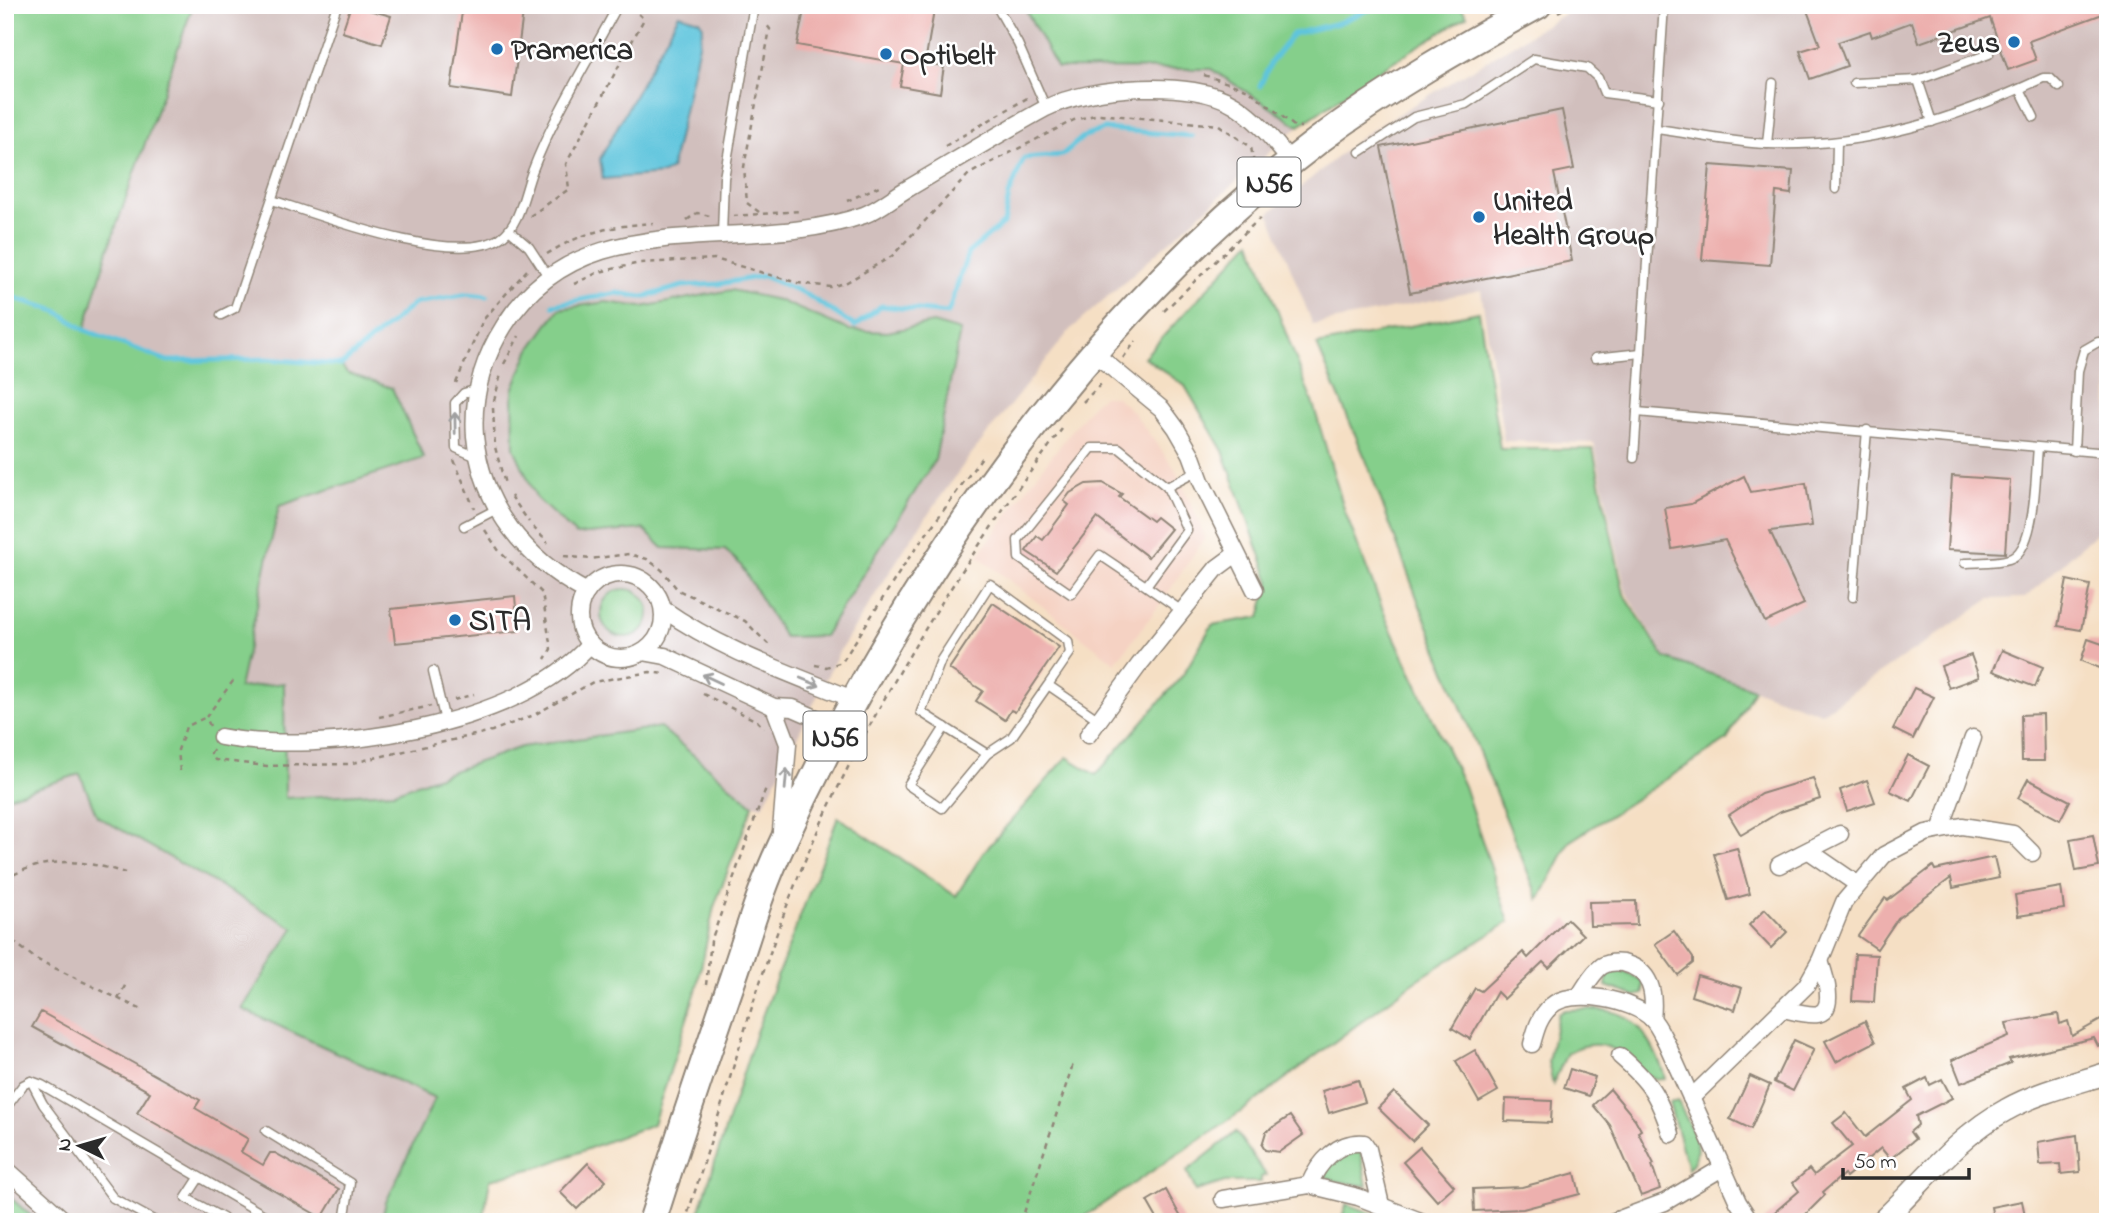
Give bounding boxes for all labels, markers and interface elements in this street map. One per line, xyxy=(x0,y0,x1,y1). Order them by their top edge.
place label: Zeus xyxy=(1937,23,2000,67)
place label: Pramerica xyxy=(511,30,633,74)
marker: Zeus xyxy=(2006,34,2022,50)
place label: Optibelt xyxy=(900,35,997,79)
marker: Pramerica xyxy=(489,41,505,57)
marker: Optibelt xyxy=(878,46,894,62)
road number: N56 xyxy=(1238,158,1300,206)
place label: United Health Group xyxy=(1493,181,1654,259)
marker: United Health Group xyxy=(1471,209,1487,225)
one-way arrow xyxy=(448,412,462,435)
place label: SITA xyxy=(469,601,531,645)
marker: SITA xyxy=(447,612,463,628)
one-way arrow xyxy=(702,671,723,685)
one-way arrow xyxy=(799,676,821,689)
road number: N56 xyxy=(804,712,866,760)
one-way arrow xyxy=(780,768,793,791)
north arrow xyxy=(46,1112,116,1182)
scale bar xyxy=(1843,1136,1969,1180)
text: N xyxy=(52,1137,80,1152)
text: 50 m xyxy=(1854,1148,1897,1178)

